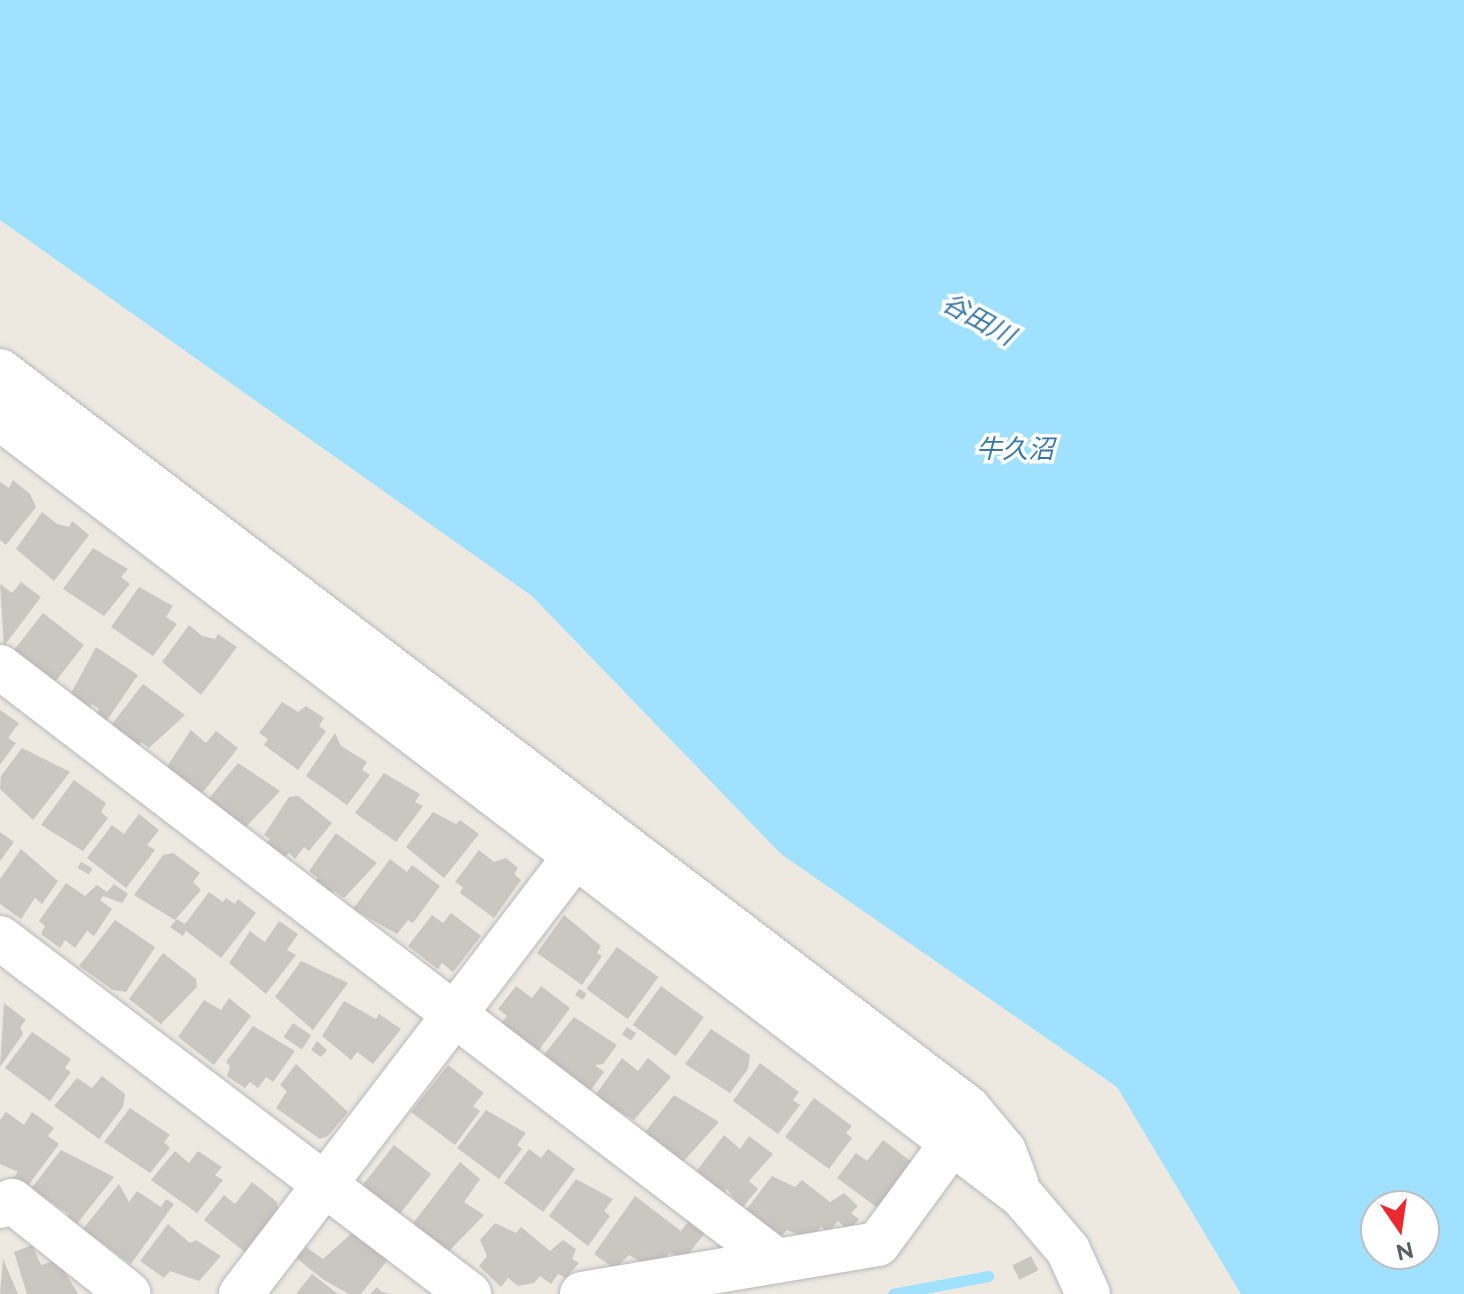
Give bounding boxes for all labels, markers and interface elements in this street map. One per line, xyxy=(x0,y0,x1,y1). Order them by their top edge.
water label: 谷田川 xyxy=(936,287,1020,353)
water label: 牛久沼 xyxy=(976,434,1054,466)
north arrow xyxy=(1360,1190,1440,1270)
text: N xyxy=(1394,1237,1416,1266)

